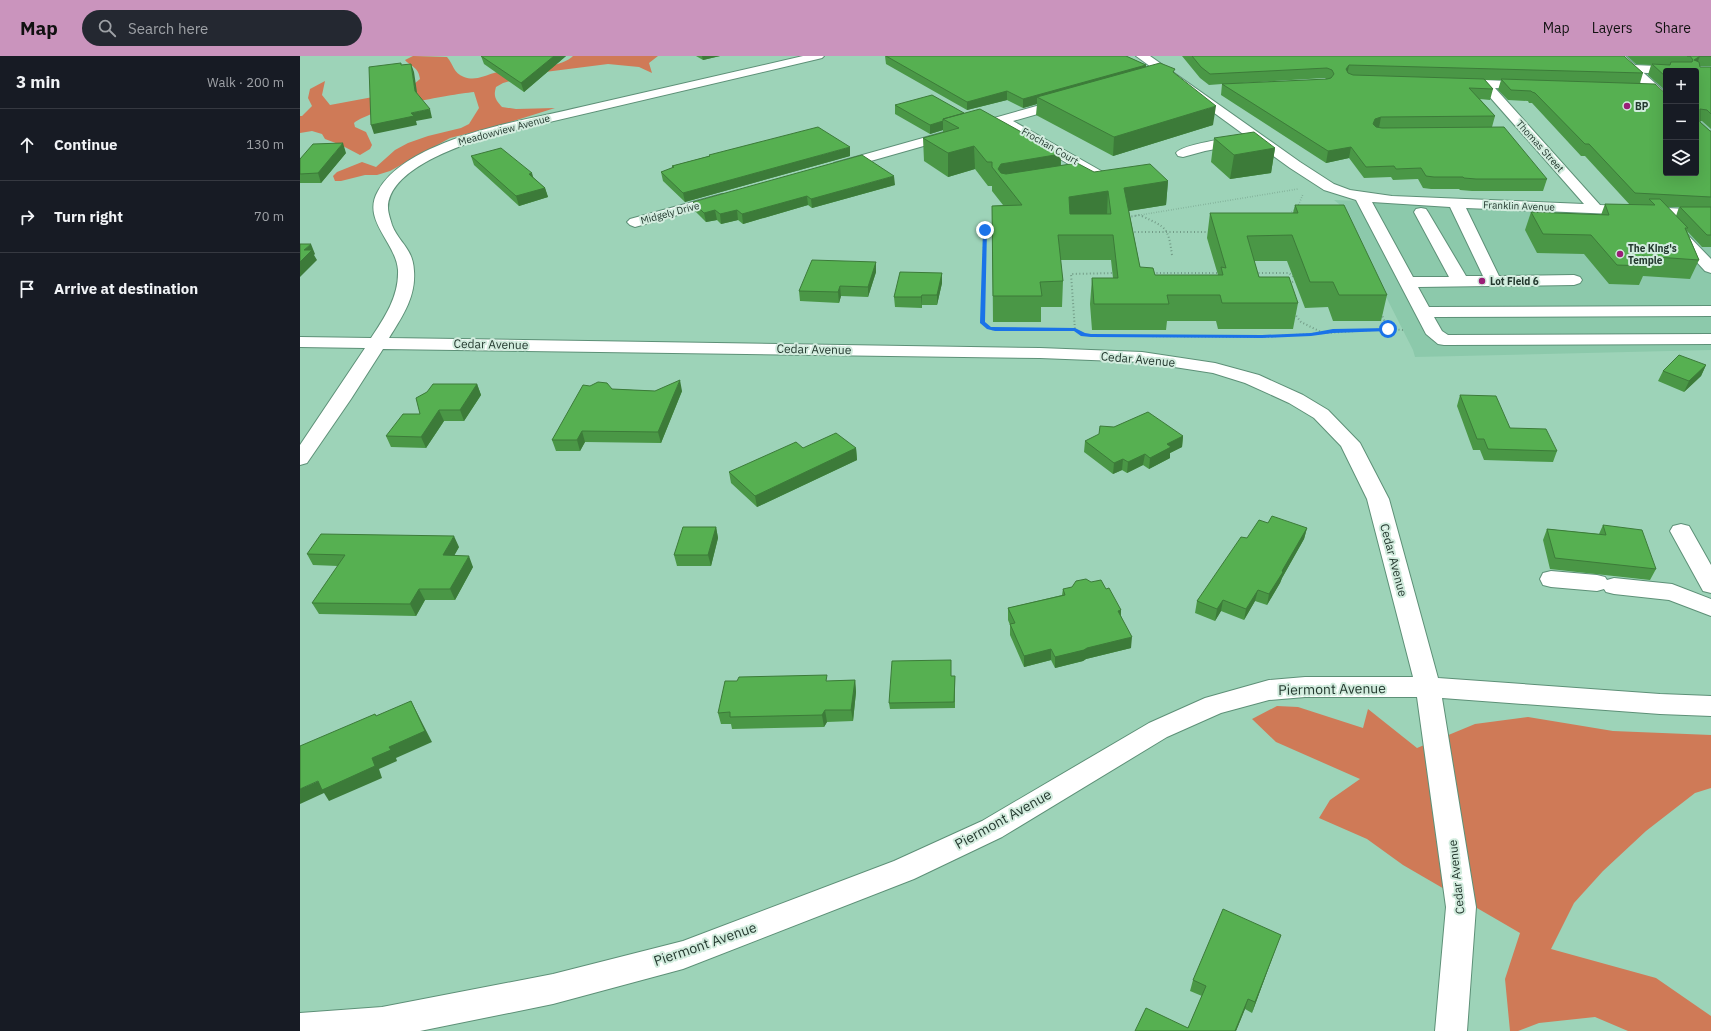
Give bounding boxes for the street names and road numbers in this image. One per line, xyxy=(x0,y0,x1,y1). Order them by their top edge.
street label: Meadowview Avenue xyxy=(457,111,552,148)
street label: Thomas Street xyxy=(1513,117,1567,175)
street label: Frochan Court xyxy=(1019,125,1081,168)
street label: Franklin Avenue xyxy=(1483,198,1556,214)
street label: Midgely Drive xyxy=(639,199,701,227)
street label: Cedar Avenue xyxy=(454,336,529,352)
street label: Cedar Avenue xyxy=(777,341,852,357)
street label: Cedar Avenue xyxy=(1100,348,1176,370)
street label: Cedar Avenue xyxy=(1377,522,1411,598)
street label: Piermont Avenue xyxy=(1278,679,1386,699)
street label: Piermont Avenue xyxy=(951,785,1055,853)
street label: Cedar Avenue xyxy=(1445,839,1467,915)
street label: Piermont Avenue xyxy=(651,918,759,970)

